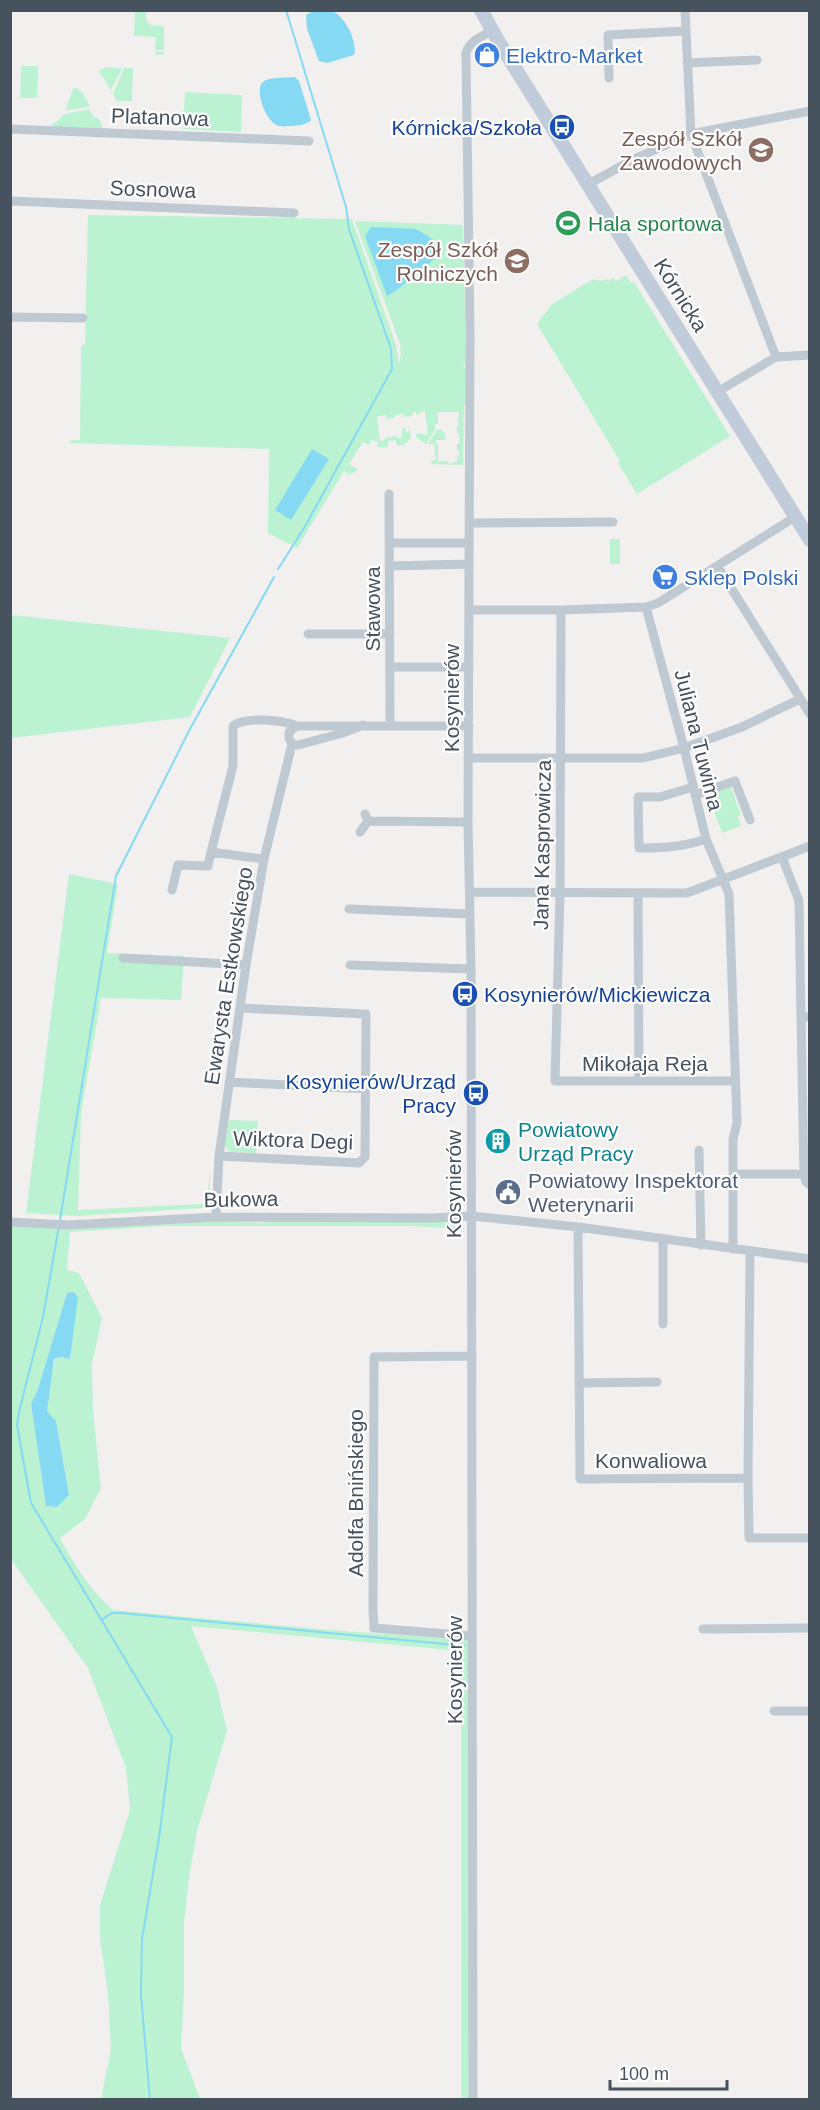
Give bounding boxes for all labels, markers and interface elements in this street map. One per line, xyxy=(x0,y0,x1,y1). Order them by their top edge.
shop icon: Elektro-Market xyxy=(472,40,502,70)
place label: Elektro-Market xyxy=(506,44,643,67)
street label: Platanowa xyxy=(111,104,210,130)
bus stop icon: Kórnicka/Szkoła xyxy=(547,112,577,142)
place label: Kórnicka/Szkoła xyxy=(391,116,542,139)
place label: Zespół Szkół Zawodowych xyxy=(619,127,742,174)
school or university icon: Zespół Szkół Zawodowych xyxy=(746,135,776,165)
street label: Sosnowa xyxy=(109,176,197,202)
sports icon: Hala sportowa xyxy=(553,208,583,238)
place label: Hala sportowa xyxy=(588,212,723,235)
place label: Zespół Szkół Rolniczych xyxy=(378,238,498,285)
school or university icon: Zespół Szkół Rolniczych xyxy=(502,246,532,276)
street label: Kórnicka xyxy=(650,254,713,336)
supermarket icon: Sklep Polski xyxy=(650,562,680,592)
street label: Stawowa xyxy=(361,566,384,652)
place label: Sklep Polski xyxy=(684,566,798,589)
street label: Kosynierów xyxy=(440,643,463,752)
street label: Juliana Tuwima xyxy=(670,667,728,813)
street label: Jana Kasprowicza xyxy=(529,759,555,930)
street label: Ewarysta Estkowskiego xyxy=(199,865,257,1087)
bus stop icon: Kosynierów/Mickiewicza xyxy=(450,979,480,1009)
place label: Kosynierów/Mickiewicza xyxy=(484,983,711,1006)
street label: Mikołaja Reja xyxy=(582,1052,708,1075)
place label: Kosynierów/Urząd Pracy xyxy=(286,1070,456,1117)
bus stop icon: Kosynierów/Urząd Pracy xyxy=(461,1078,491,1108)
place label: Powiatowy Urząd Pracy xyxy=(518,1118,634,1165)
street label: Wiktora Degi xyxy=(233,1126,353,1154)
building icon: Powiatowy Urząd Pracy xyxy=(483,1126,513,1156)
street label: Kosynierów xyxy=(442,1129,465,1238)
place label: Powiatowy Inspektorat Weterynarii xyxy=(528,1169,738,1216)
public building icon: Powiatowy Inspektorat Weterynarii xyxy=(493,1177,523,1207)
street label: Bukowa xyxy=(203,1187,279,1211)
street label: Adolfa Bnińskiego xyxy=(344,1409,367,1577)
street label: Konwaliowa xyxy=(595,1449,707,1472)
street label: Kosynierów xyxy=(443,1615,466,1724)
scale bar xyxy=(610,2053,727,2091)
text: 100 m xyxy=(619,2064,669,2084)

